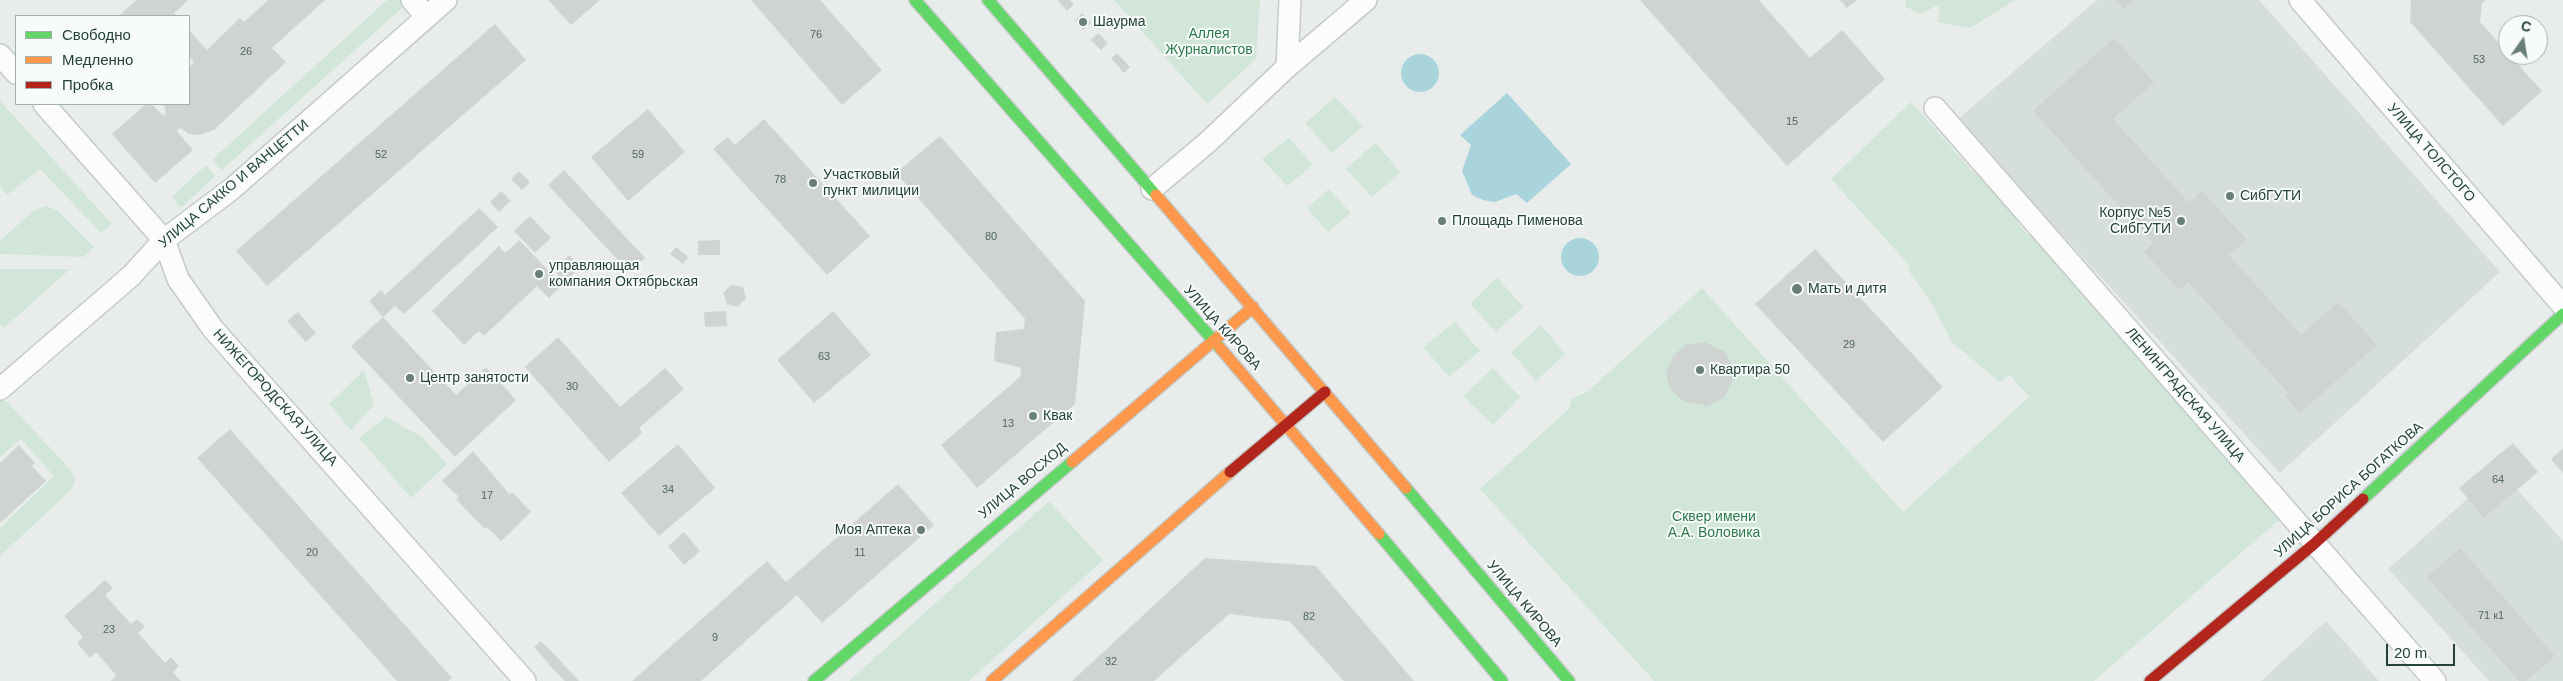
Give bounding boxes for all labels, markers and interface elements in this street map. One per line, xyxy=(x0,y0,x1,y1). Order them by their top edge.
place label: Шаурма xyxy=(1093,14,1146,30)
legend xyxy=(15,15,190,105)
north arrow xyxy=(2498,15,2548,65)
marker: Шаурма xyxy=(1077,16,1089,28)
text: С xyxy=(2519,17,2533,35)
text: Свободно xyxy=(62,26,131,43)
park label: Аллея Журналистов xyxy=(1165,26,1253,58)
house number: 76 xyxy=(810,28,822,42)
house number: 26 xyxy=(240,45,252,59)
text: Медленно xyxy=(62,51,133,68)
house number: 53 xyxy=(2473,53,2485,67)
text: Пробка xyxy=(62,76,113,93)
street label: УЛИЦА ТОЛСТОГО xyxy=(2384,100,2478,206)
house number: 15 xyxy=(1786,115,1798,129)
street label: УЛИЦА САККО И ВАНЦЕТТИ xyxy=(156,116,312,252)
house number: 52 xyxy=(375,148,387,162)
house number: 59 xyxy=(632,148,644,162)
place label: Участковый пункт милиции xyxy=(823,167,919,200)
house number: 78 xyxy=(774,173,786,187)
marker: Участковый пункт милиции xyxy=(807,177,819,189)
place label: СибГУТИ xyxy=(2240,188,2301,204)
marker: СибГУТИ xyxy=(2224,190,2236,202)
place label: Корпус №5 СибГУТИ xyxy=(2099,205,2171,238)
place label: Площадь Пименова xyxy=(1452,213,1583,229)
marker: Площадь Пименова xyxy=(1436,215,1448,227)
marker: Корпус №5 СибГУТИ xyxy=(2175,215,2187,227)
house number: 80 xyxy=(985,230,997,244)
place label: управляющая компания Октябрьская xyxy=(549,258,698,290)
marker: управляющая компания Октябрьская xyxy=(533,268,545,280)
place label: Мать и дитя xyxy=(1808,281,1887,297)
street label: УЛИЦА КИРОВА xyxy=(1180,282,1264,374)
marker: Мать и дитя xyxy=(1790,282,1804,296)
street label: ЛЕНИНГРАДСКАЯ УЛИЦА xyxy=(2122,324,2248,466)
street label: НИЖЕГОРОДСКАЯ УЛИЦА xyxy=(209,326,341,470)
house number: 29 xyxy=(1843,338,1855,352)
house number: 63 xyxy=(818,350,830,364)
place label: Квартира 50 xyxy=(1710,362,1790,378)
marker: Квартира 50 xyxy=(1694,364,1706,376)
place label: Центр занятости xyxy=(420,370,529,386)
marker: Центр занятости xyxy=(404,372,416,384)
house number: 30 xyxy=(566,380,578,394)
place label: Квак xyxy=(1043,408,1072,424)
marker: Квак xyxy=(1027,410,1039,422)
house number: 13 xyxy=(1002,417,1014,431)
street label: УЛИЦА БОРИСА БОГАТКОВА xyxy=(2271,419,2427,561)
street label: УЛИЦА ВОСХОД xyxy=(976,439,1070,523)
house number: 64 xyxy=(2492,473,2504,487)
house number: 34 xyxy=(662,483,674,497)
house number: 17 xyxy=(481,489,493,503)
park label: Cквер имени А.А. Воловика xyxy=(1668,509,1760,542)
place label: Моя Аптека xyxy=(835,522,911,538)
marker: Моя Аптека xyxy=(915,524,927,536)
house number: 20 xyxy=(306,546,318,560)
house number: 11 xyxy=(854,546,866,560)
street label: УЛИЦА КИРОВА xyxy=(1483,557,1565,651)
house number: 71 к1 xyxy=(2478,609,2504,623)
house number: 82 xyxy=(1303,610,1315,624)
house number: 23 xyxy=(103,623,115,637)
house number: 9 xyxy=(712,631,718,645)
scale bar xyxy=(2388,634,2457,666)
text: 20 m xyxy=(2394,644,2427,661)
house number: 32 xyxy=(1105,655,1117,669)

